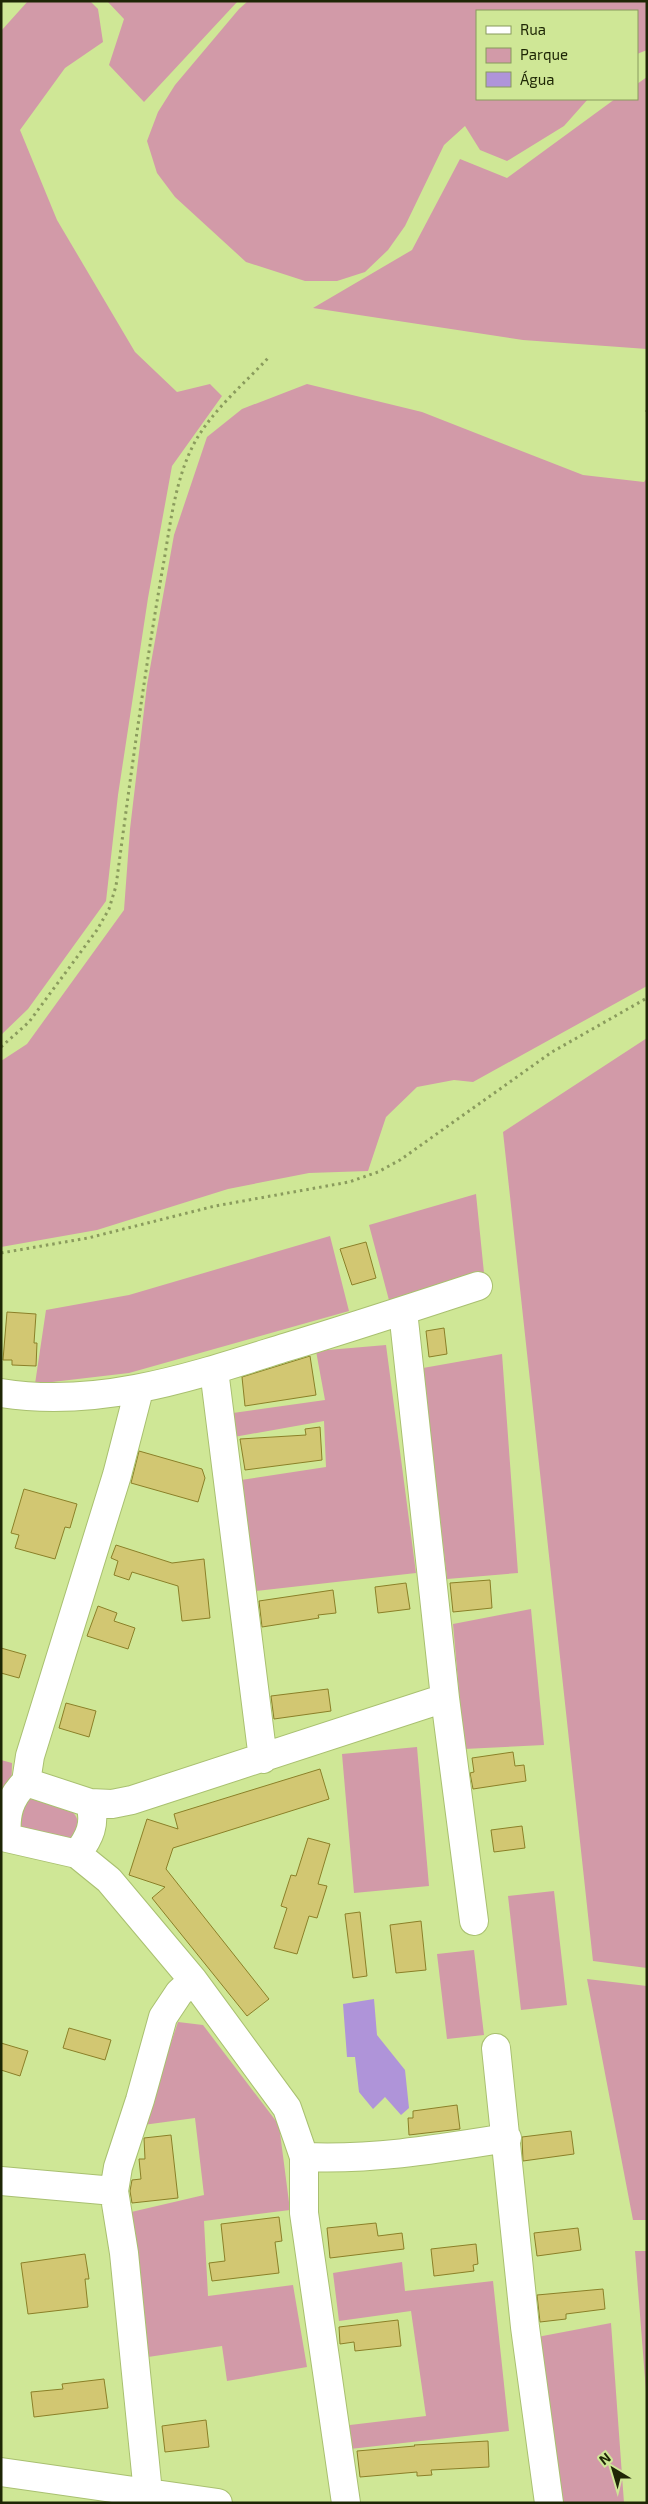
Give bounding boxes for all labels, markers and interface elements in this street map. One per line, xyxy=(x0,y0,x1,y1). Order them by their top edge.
legend xyxy=(476,10,638,100)
text: Rua xyxy=(520,20,546,38)
text: Parque xyxy=(520,45,568,63)
text: Água xyxy=(520,70,555,88)
north arrow xyxy=(588,2444,638,2494)
text: N xyxy=(595,2449,614,2468)

